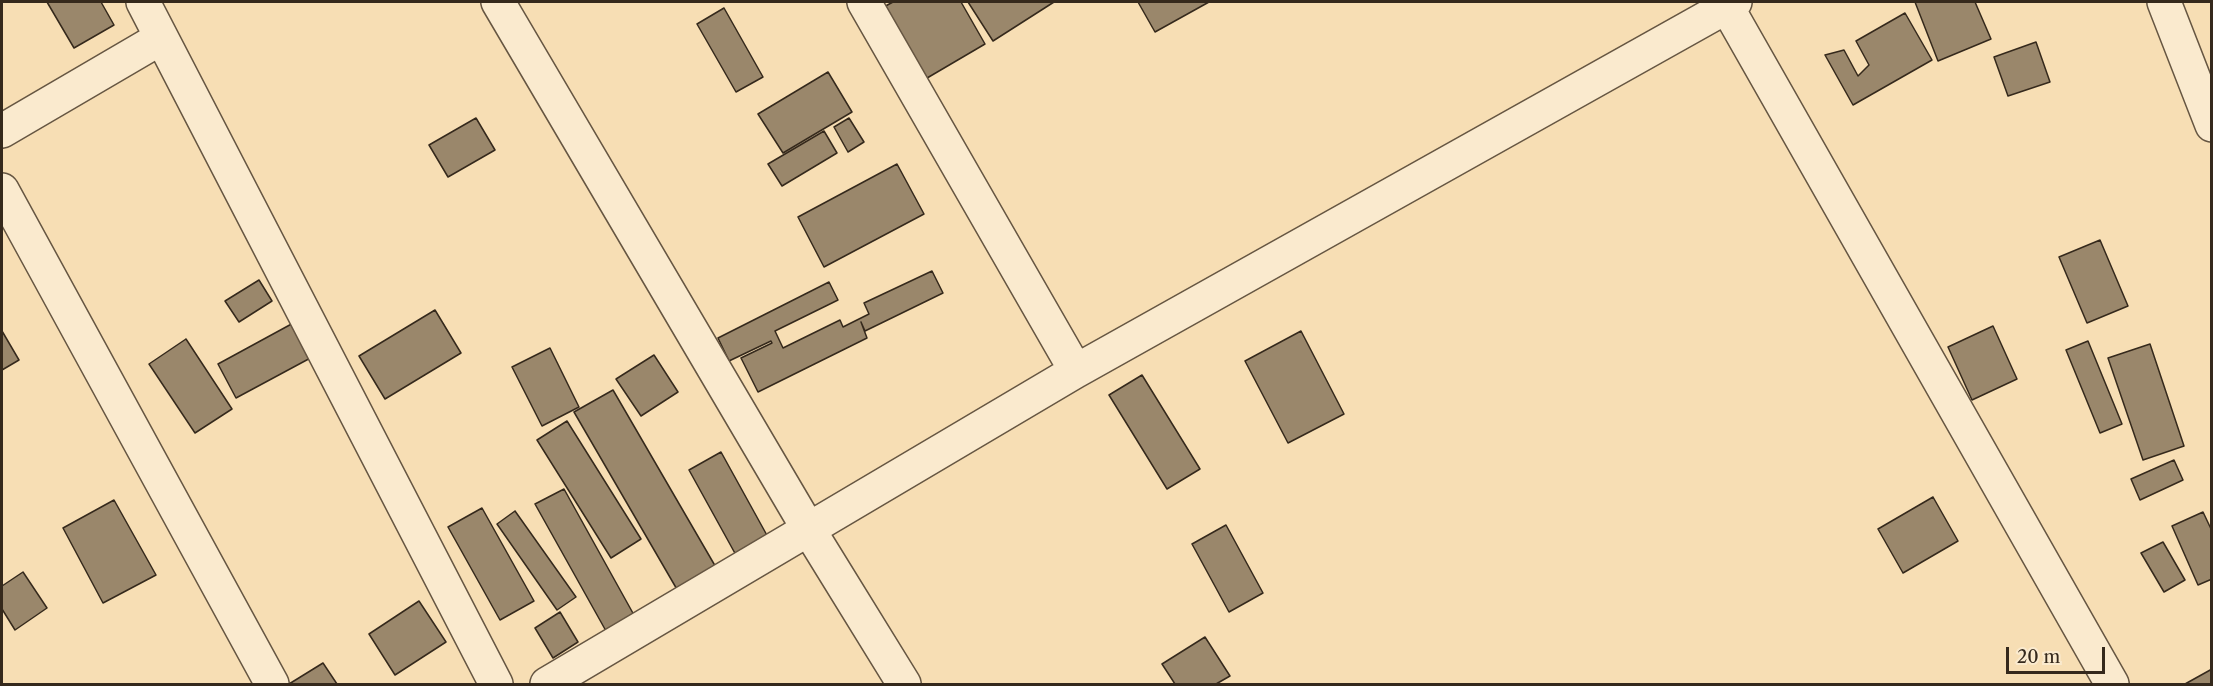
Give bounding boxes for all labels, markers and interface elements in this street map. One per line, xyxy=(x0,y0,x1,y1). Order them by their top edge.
scale bar xyxy=(2009,635,2108,673)
text: 20 m xyxy=(2017,646,2060,668)

